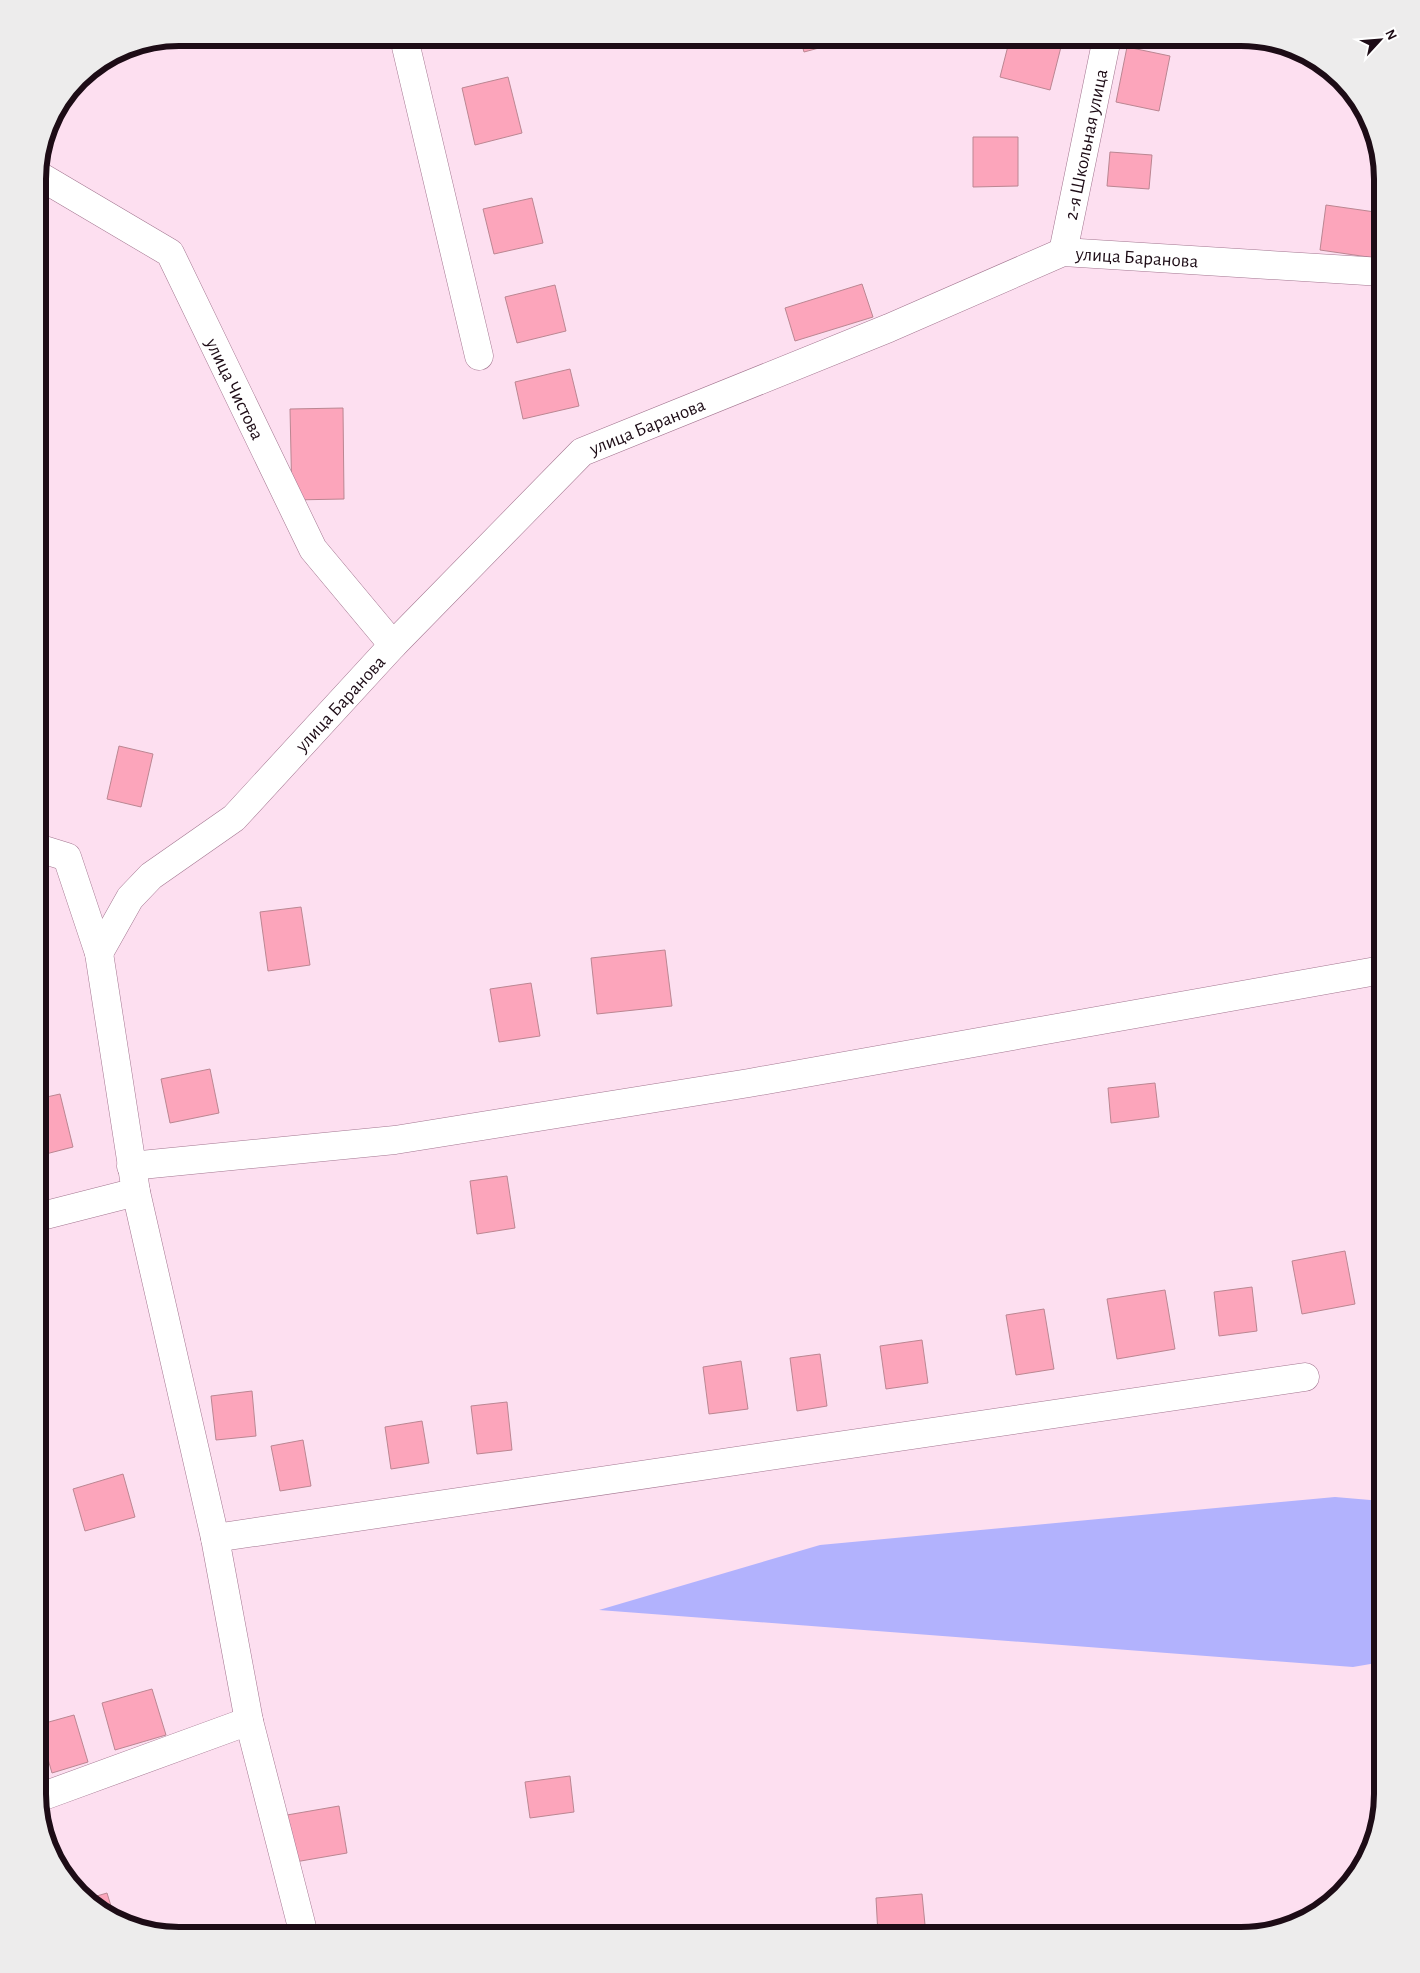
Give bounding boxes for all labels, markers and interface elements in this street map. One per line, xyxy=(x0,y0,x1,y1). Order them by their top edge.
north arrow xyxy=(1355,15,1405,65)
text: N xyxy=(1382,27,1399,42)
street label: 2-я Школьная улица xyxy=(1062,67,1111,222)
street label: улица Баранова xyxy=(1074,245,1199,271)
street label: улица Чистова xyxy=(201,335,267,443)
street label: улица Баранова xyxy=(586,395,708,459)
street label: улица Баранова xyxy=(292,652,390,756)

